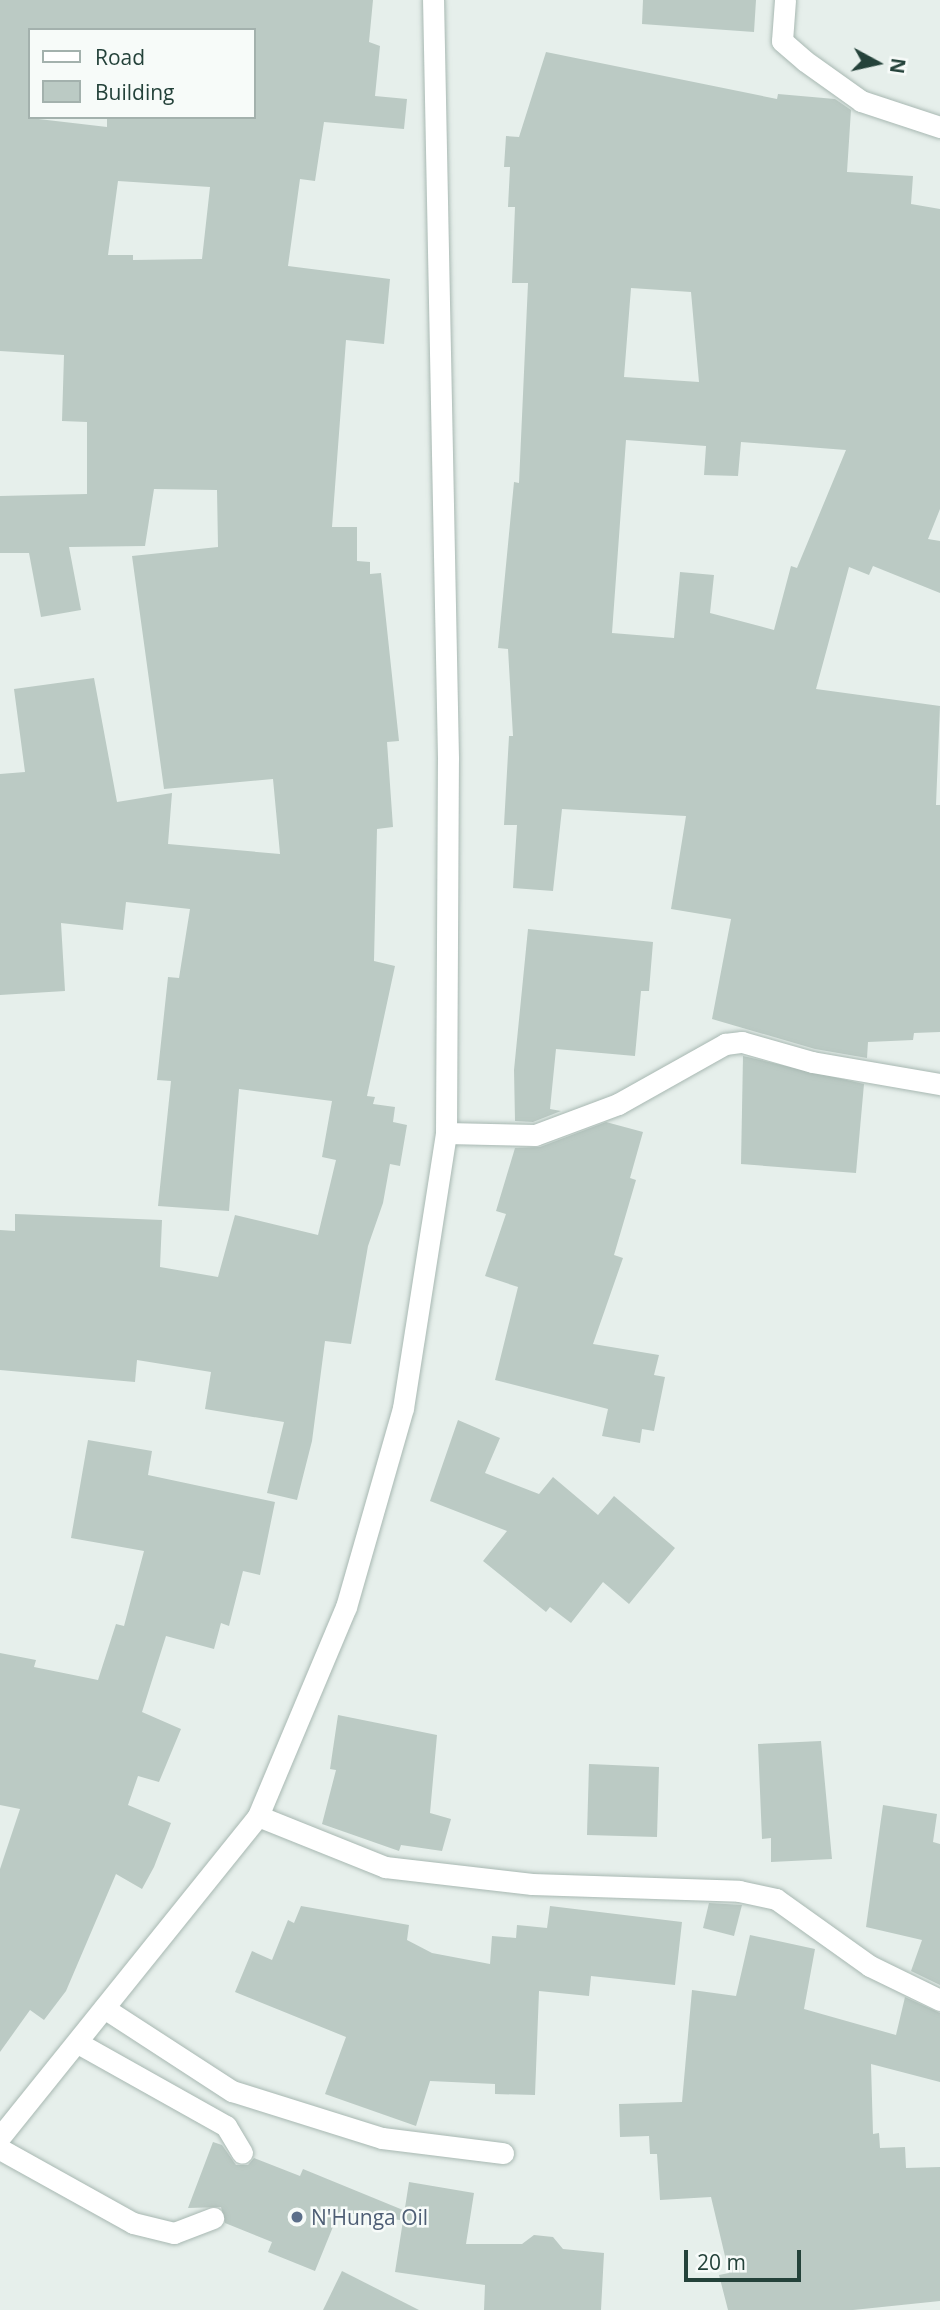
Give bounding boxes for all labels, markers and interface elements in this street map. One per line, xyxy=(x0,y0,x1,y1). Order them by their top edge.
legend xyxy=(28,28,256,119)
north arrow xyxy=(842,28,912,98)
text: Road xyxy=(95,43,145,71)
text: N xyxy=(884,56,912,75)
text: Building xyxy=(95,78,174,106)
place label: N'Hunga Oil xyxy=(311,2204,428,2230)
marker: N'Hunga Oil xyxy=(289,2209,305,2225)
scale bar xyxy=(688,2236,805,2280)
text: 20 m xyxy=(697,2248,746,2276)

